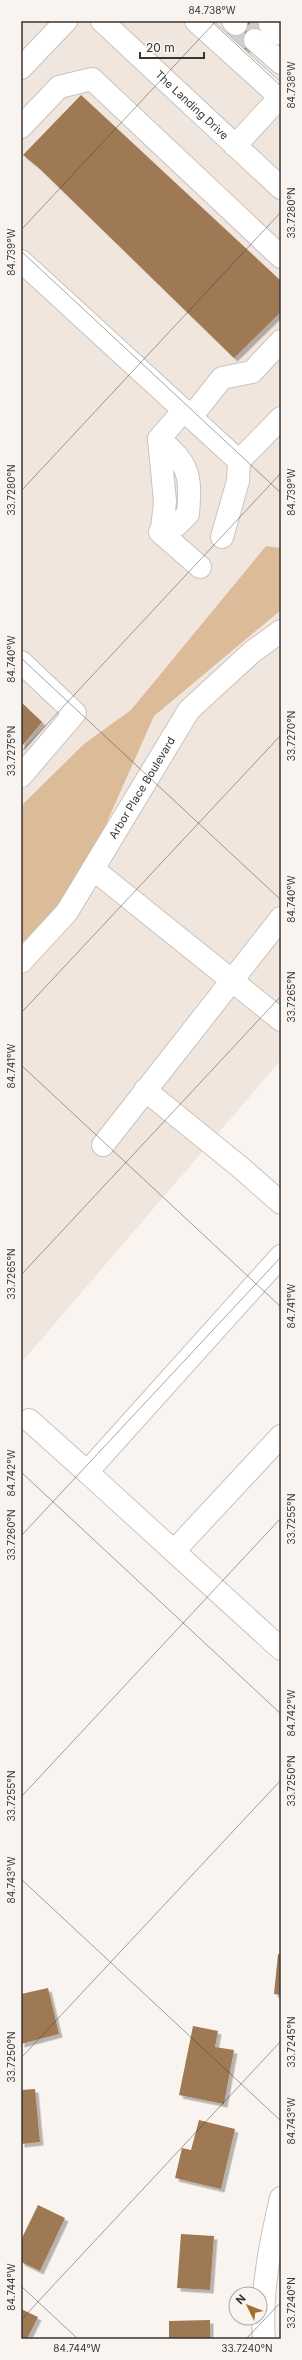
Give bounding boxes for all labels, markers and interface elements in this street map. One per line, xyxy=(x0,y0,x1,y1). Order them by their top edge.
text: 84.738°W xyxy=(188,4,236,16)
scale bar xyxy=(140,34,204,60)
text: 20 m xyxy=(146,40,175,55)
text: 84.738°W xyxy=(285,61,297,109)
street label: The Landing Drive xyxy=(152,67,232,142)
text: 33.7280°N xyxy=(285,187,297,239)
text: 84.739°W xyxy=(5,228,17,276)
text: 33.7280°N xyxy=(5,464,17,516)
text: 84.739°W xyxy=(285,468,297,516)
text: 84.740°W xyxy=(5,635,17,683)
text: 33.7270°N xyxy=(285,711,297,761)
text: 33.7275°N xyxy=(5,726,17,776)
street label: Arbor Place Boulevard xyxy=(106,734,178,841)
text: 84.740°W xyxy=(285,875,297,923)
text: 33.7265°N xyxy=(285,972,297,1023)
text: 84.741°W xyxy=(5,1043,17,1088)
text: 33.7265°N xyxy=(5,1249,17,1300)
text: 84.741°W xyxy=(285,1283,297,1328)
text: 84.742°W xyxy=(5,1449,17,1497)
text: 33.7255°N xyxy=(285,1494,297,1544)
text: 33.7260°N xyxy=(5,1509,17,1561)
text: 84.742°W xyxy=(285,1689,297,1737)
text: 33.7250°N xyxy=(285,1755,297,1807)
text: 33.7255°N xyxy=(5,1771,17,1821)
text: 84.743°W xyxy=(5,1856,17,1904)
text: 33.7245°N xyxy=(285,2016,297,2068)
text: 33.7250°N xyxy=(5,2031,17,2083)
text: 84.743°W xyxy=(285,2097,297,2145)
text: 84.744°W xyxy=(5,2263,17,2311)
text: 33.7240°N xyxy=(285,2277,297,2329)
north arrow xyxy=(228,2286,268,2326)
text: N xyxy=(233,2291,249,2307)
text: 84.744°W xyxy=(53,2342,101,2354)
text: 33.7240°N xyxy=(221,2342,273,2354)

